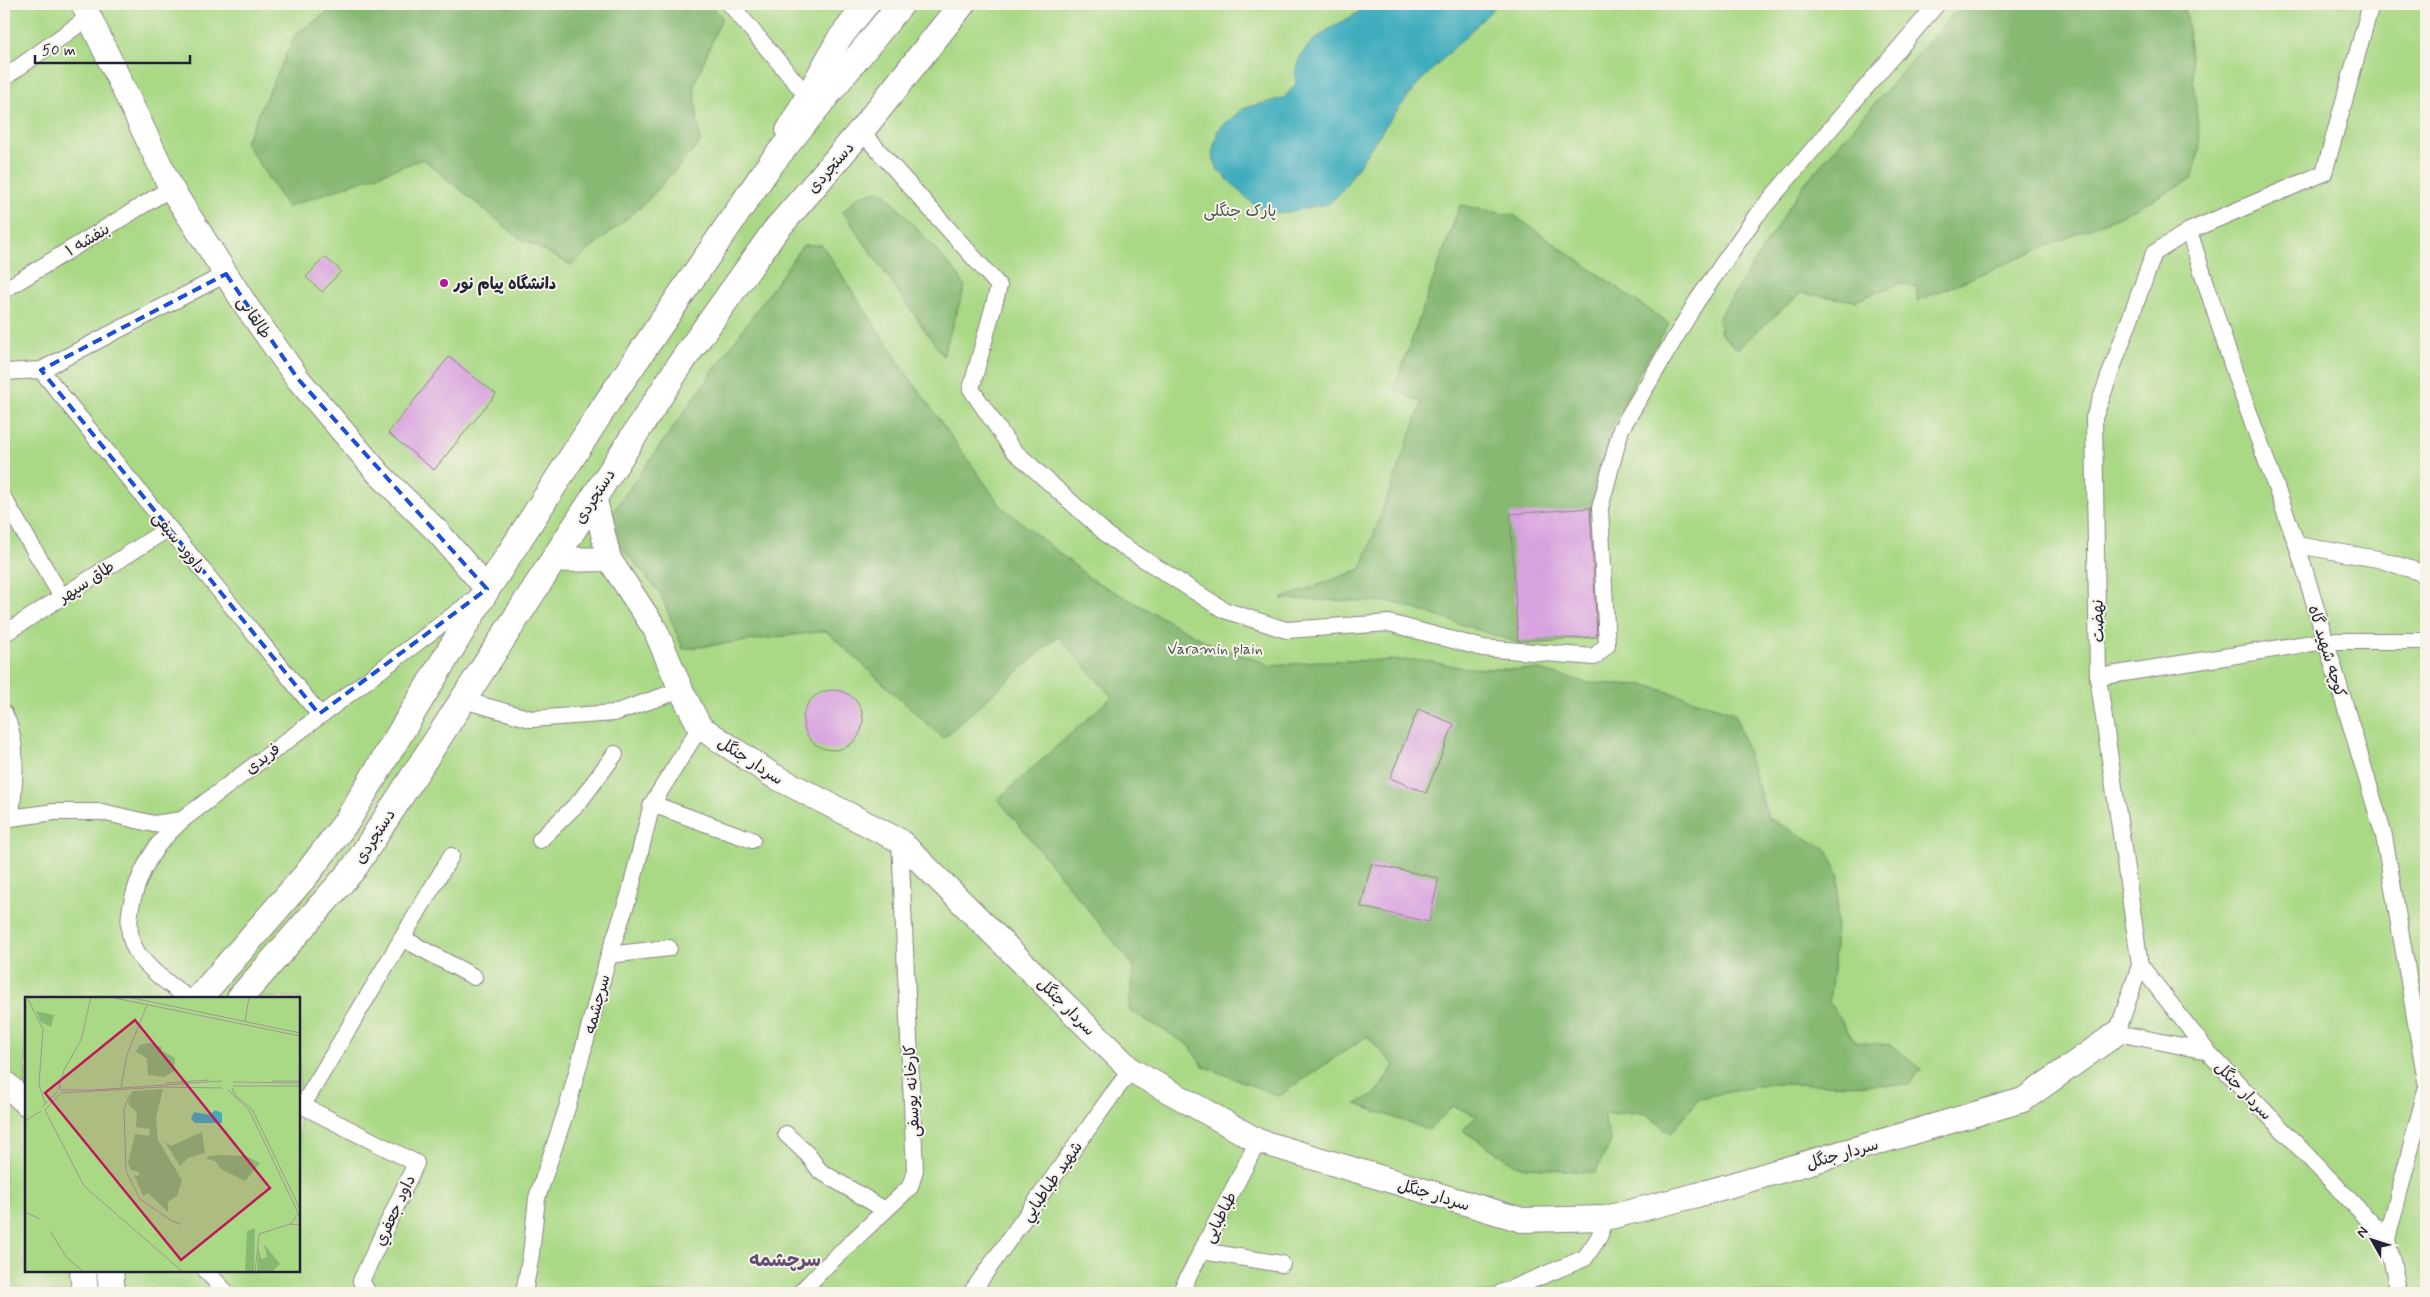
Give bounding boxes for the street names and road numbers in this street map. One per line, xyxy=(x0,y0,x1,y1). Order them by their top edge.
street label: دستجردی xyxy=(803,138,859,198)
street label: بنفشه ۱ xyxy=(62,219,114,262)
street label: طالقانی xyxy=(232,292,276,343)
street label: دستجردی xyxy=(570,465,621,528)
street label: داوود سیفی xyxy=(147,508,210,578)
street label: طاق سپهر xyxy=(53,556,119,609)
street label: نهضت xyxy=(2088,599,2109,643)
street label: کوچه شهید گاه xyxy=(2303,603,2351,700)
street label: سردار جنگل xyxy=(713,732,787,790)
street label: فریدی xyxy=(241,739,285,780)
street label: دستجردی xyxy=(350,805,401,868)
street label: سرچشمه xyxy=(579,972,615,1037)
street label: سردار جنگل xyxy=(1032,973,1100,1041)
street label: کارخانه یوسفی xyxy=(900,1044,925,1138)
street label: سردار جنگل xyxy=(2210,1057,2276,1125)
street label: سردار جنگل xyxy=(1804,1134,1881,1175)
street label: شهيد طباطبايي xyxy=(1017,1137,1090,1228)
street label: داود جعفري xyxy=(370,1172,421,1249)
street label: سردار جنگل xyxy=(1395,1175,1472,1216)
street label: طباطبایی xyxy=(1199,1189,1242,1247)

